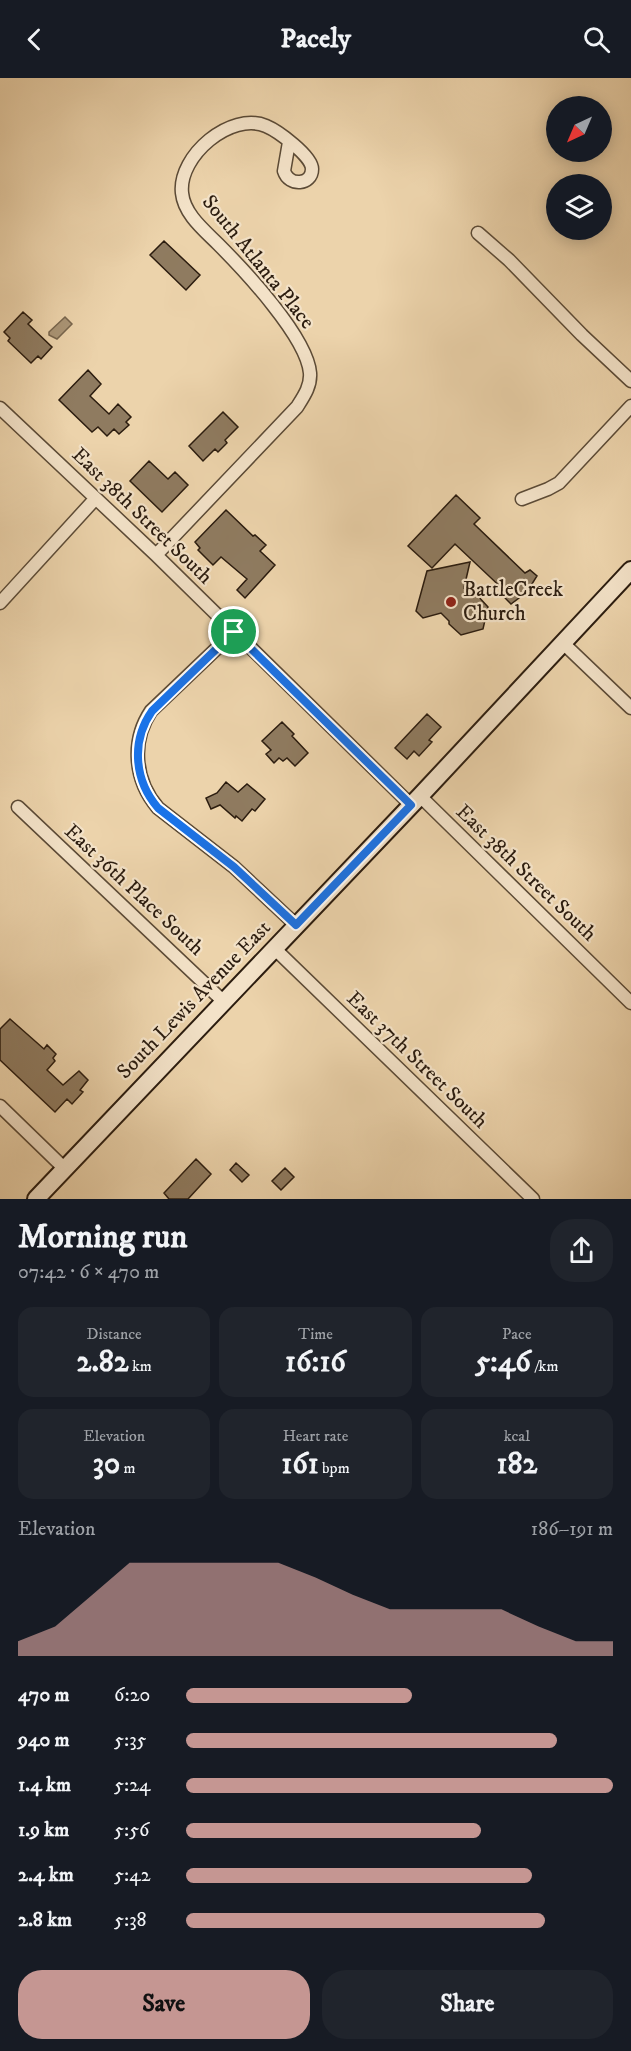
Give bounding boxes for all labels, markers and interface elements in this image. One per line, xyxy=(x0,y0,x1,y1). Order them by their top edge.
text: Pacely xyxy=(280,22,351,56)
icon: back xyxy=(18,23,51,56)
icon: search xyxy=(580,23,613,56)
north arrow xyxy=(546,96,612,162)
map controls xyxy=(546,96,612,240)
button: layers xyxy=(546,174,612,240)
street label: South Atlanta Place xyxy=(196,190,320,335)
street label: East 38th Street South xyxy=(66,442,218,590)
place label: BattleCreek Church xyxy=(463,577,564,627)
marker: BattleCreek Church xyxy=(444,595,458,609)
pin xyxy=(208,606,259,657)
icon: arrive xyxy=(217,615,250,648)
street label: East 38th Street South xyxy=(450,799,602,947)
street label: East 36th Place South xyxy=(59,819,209,961)
street label: South Lewis Avenue East xyxy=(112,915,277,1085)
street label: East 37th Street South xyxy=(341,986,493,1134)
text: Morning run xyxy=(18,1217,187,1258)
button: share xyxy=(550,1219,613,1282)
text: 07:42 · 6 × 470 m xyxy=(18,1260,159,1285)
text: Distance xyxy=(87,1324,142,1344)
text: Time xyxy=(298,1324,333,1344)
text: Pace xyxy=(502,1324,532,1344)
text: 2.82 xyxy=(76,1344,128,1381)
text: 16:16 xyxy=(285,1344,346,1381)
text: 5:46 xyxy=(475,1344,531,1381)
text: km xyxy=(128,1356,152,1376)
text: /km xyxy=(531,1356,559,1376)
text: Elevation xyxy=(83,1426,145,1446)
text: Heart rate xyxy=(283,1426,348,1446)
text: kcal xyxy=(504,1426,530,1446)
text: 30 xyxy=(93,1446,120,1483)
text: 161 xyxy=(281,1446,319,1483)
text: 182 xyxy=(496,1446,537,1483)
text: m xyxy=(120,1458,136,1478)
text: bpm xyxy=(319,1458,350,1478)
text: Elevation xyxy=(18,1517,95,1542)
text: 186–191 m xyxy=(531,1517,613,1542)
text: 470 m xyxy=(18,1683,69,1708)
text: 6:20 xyxy=(114,1683,150,1708)
text: 940 m xyxy=(18,1728,70,1753)
text: 5:35 xyxy=(114,1728,147,1753)
text: 1.4 km xyxy=(18,1773,71,1798)
text: 5:24 xyxy=(114,1773,151,1798)
text: 1.9 km xyxy=(18,1818,69,1843)
text: 5:56 xyxy=(114,1818,150,1843)
text: 2.4 km xyxy=(18,1863,74,1888)
text: 5:42 xyxy=(114,1863,151,1888)
text: 2.8 km xyxy=(18,1908,72,1933)
text: 5:38 xyxy=(114,1908,147,1933)
button: Save xyxy=(18,1970,310,2039)
button: Share xyxy=(322,1970,613,2039)

